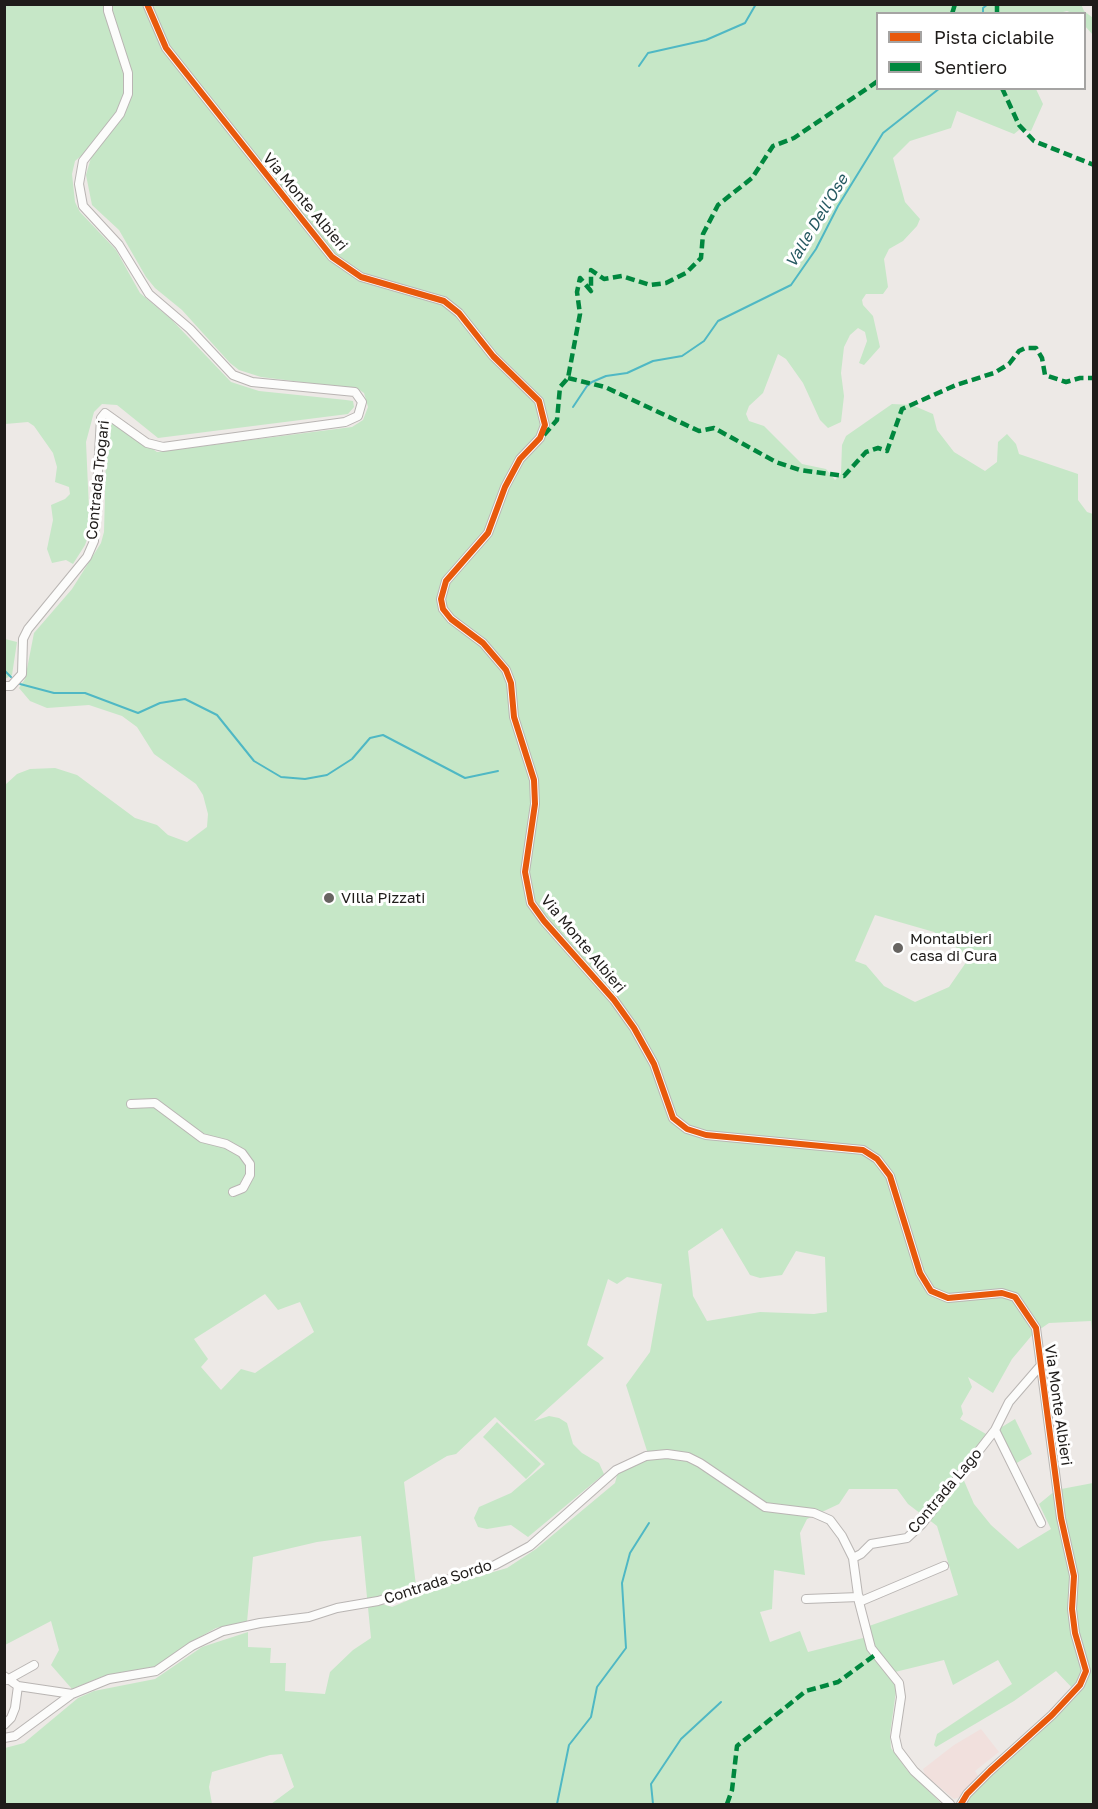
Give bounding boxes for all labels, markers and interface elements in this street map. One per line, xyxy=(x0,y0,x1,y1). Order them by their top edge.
legend xyxy=(876,12,1086,90)
text: Pista ciclabile xyxy=(934,26,1054,48)
text: Sentiero xyxy=(934,56,1007,78)
street label: Via Monte Albieri xyxy=(259,149,351,255)
water label: Valle Dell'Ose xyxy=(782,171,852,271)
street label: Contrada Trogari xyxy=(83,419,113,541)
place label: VIlla Pizzati xyxy=(341,889,425,907)
marker: VIlla Pizzati xyxy=(322,891,336,905)
street label: Via Monte Albieri xyxy=(537,891,629,997)
place label: Montalbieri casa di Cura xyxy=(910,930,997,965)
marker: Montalbieri casa di Cura xyxy=(891,941,905,955)
street label: Via Monte Albieri xyxy=(1041,1343,1075,1467)
street label: Contrada Lago xyxy=(904,1445,986,1537)
street label: Contrada Sordo xyxy=(382,1556,494,1608)

